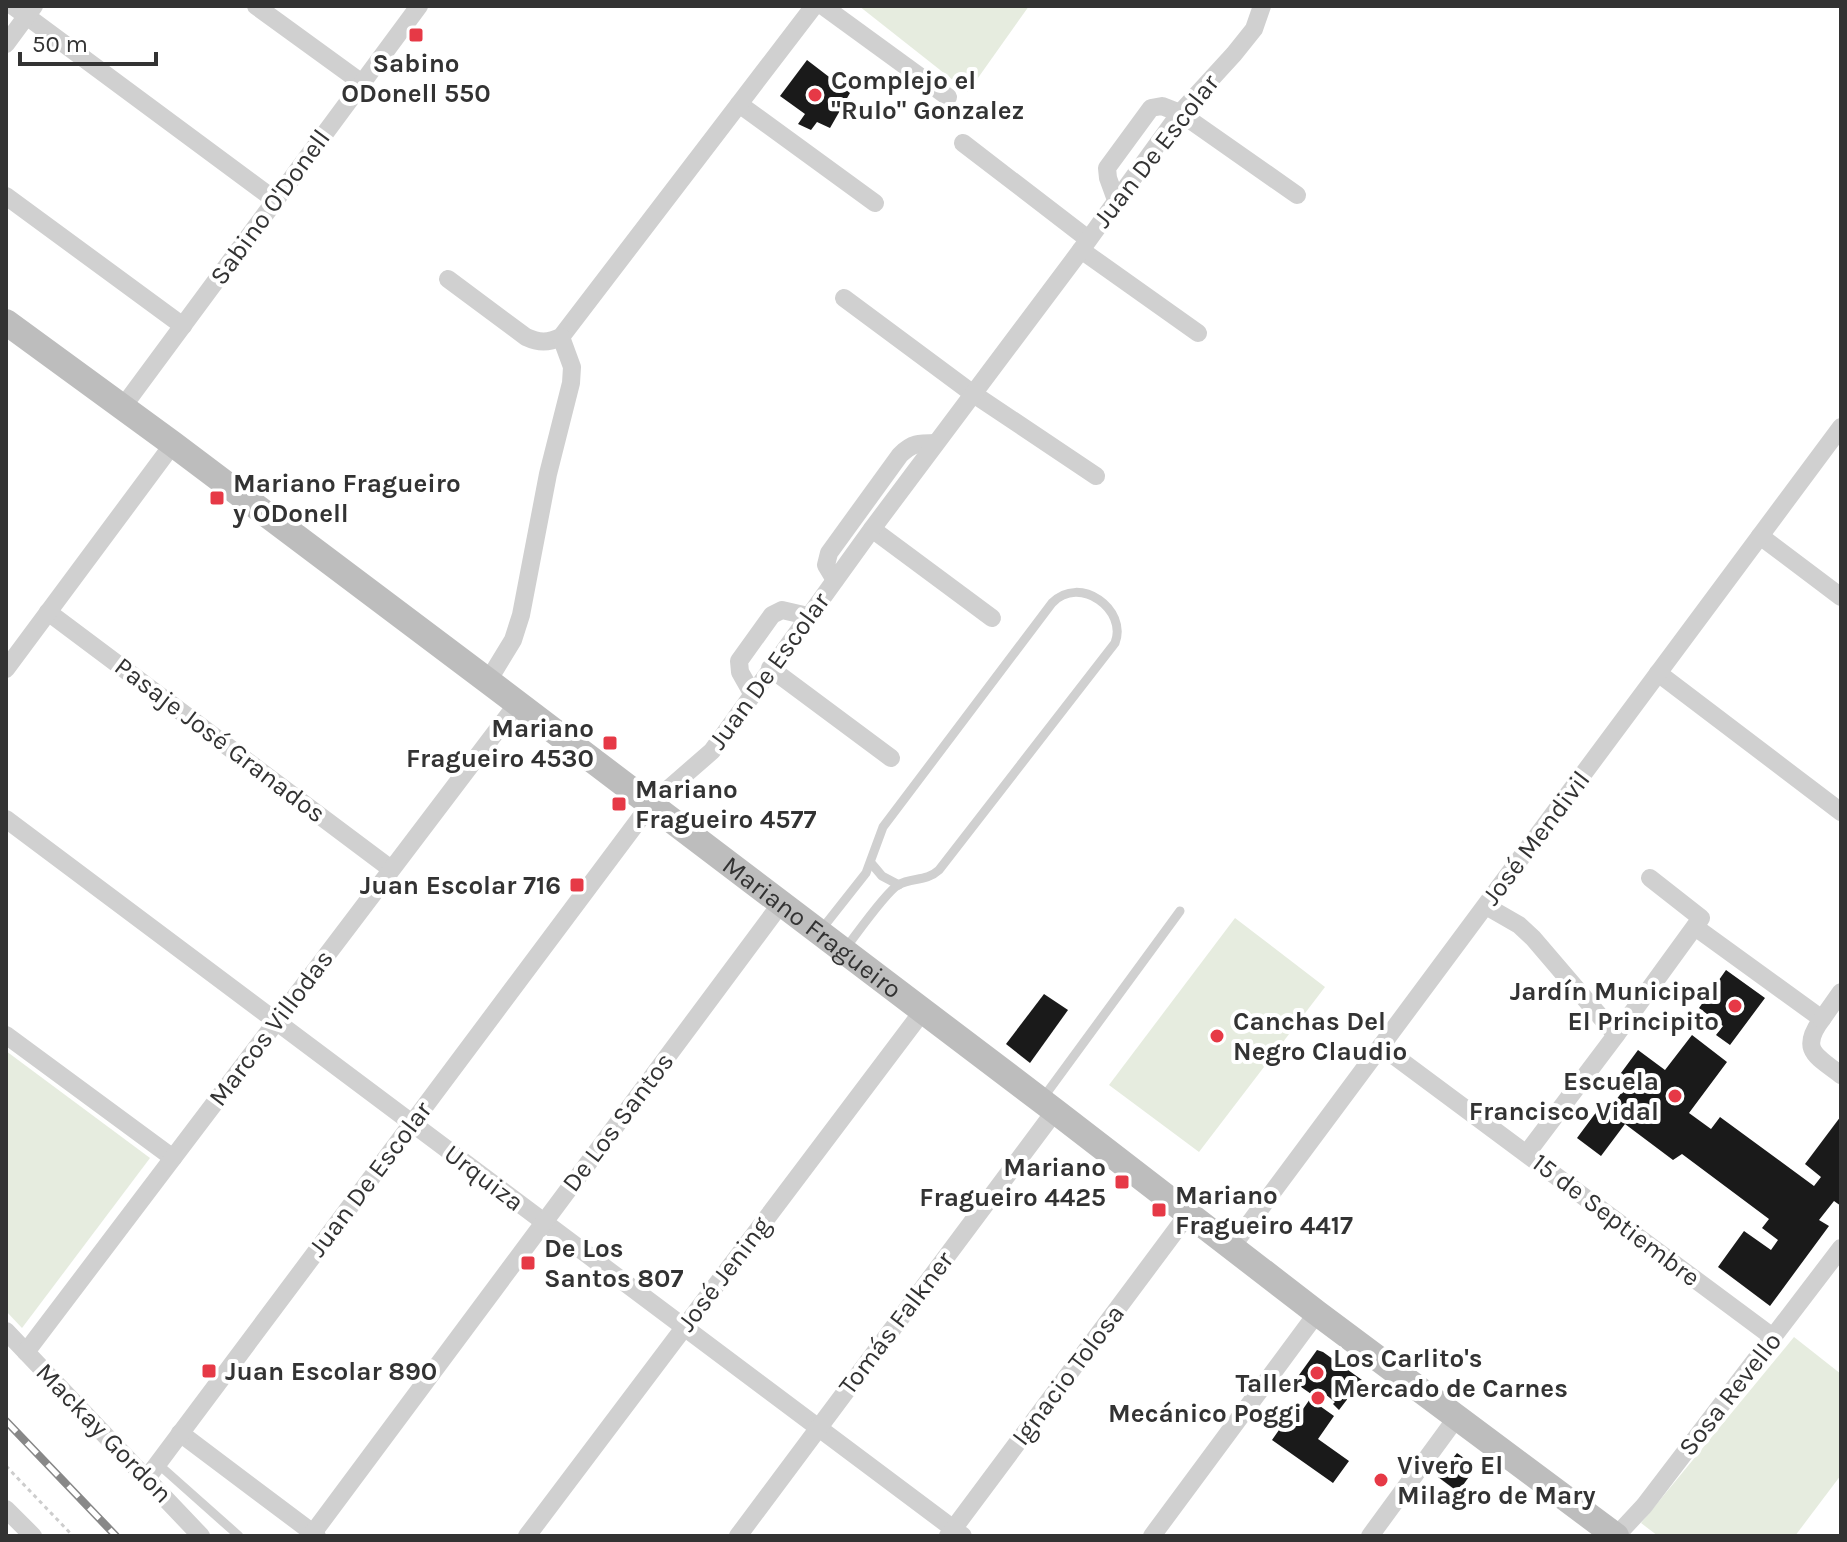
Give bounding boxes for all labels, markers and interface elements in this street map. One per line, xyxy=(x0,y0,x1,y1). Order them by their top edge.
scale bar xyxy=(20,16,156,66)
marker: Sabino ODonell 550 xyxy=(407,26,425,44)
text: 50 m xyxy=(32,30,88,58)
place label: Sabino ODonell 550 xyxy=(341,48,491,109)
place label: Complejo el "Rulo" Gonzalez xyxy=(831,65,1024,126)
street label: Juan De Escolar xyxy=(1087,68,1226,234)
marker: Complejo el "Rulo" Gonzalez xyxy=(806,86,824,104)
street label: Sabino O'Donell xyxy=(203,123,337,291)
place label: Mariano Fragueiro y ODonell xyxy=(233,468,461,529)
marker: Mariano Fragueiro y ODonell xyxy=(208,489,226,507)
street label: Juan De Escolar xyxy=(702,586,837,755)
street label: Pasaje José Granados xyxy=(108,651,332,829)
place label: Mariano Fragueiro 4530 xyxy=(406,713,594,774)
marker: Mariano Fragueiro 4530 xyxy=(601,734,619,752)
street label: José Mendivil xyxy=(1475,765,1597,911)
place label: Mariano Fragueiro 4577 xyxy=(635,774,816,835)
marker: Mariano Fragueiro 4577 xyxy=(610,795,628,813)
street label: Mariano Fragueiro xyxy=(717,849,908,1005)
place label: Juan Escolar 716 xyxy=(360,870,561,901)
marker: Juan Escolar 716 xyxy=(568,876,586,894)
street label: Marcos Villodas xyxy=(202,944,340,1112)
place label: Jardín Municipal El Principito xyxy=(1510,976,1719,1037)
marker: Jardín Municipal El Principito xyxy=(1726,997,1744,1015)
place label: Canchas Del Negro Claudio xyxy=(1233,1006,1407,1067)
marker: Canchas Del Negro Claudio xyxy=(1208,1027,1226,1045)
street label: De Los Santos xyxy=(556,1046,680,1198)
place label: Escuela Francisco Vidal xyxy=(1469,1066,1659,1127)
marker: Escuela Francisco Vidal xyxy=(1666,1087,1684,1105)
street label: Juan De Escolar xyxy=(302,1095,439,1263)
street label: Urquiza xyxy=(438,1138,530,1218)
street label: 15 de Septiembre xyxy=(1526,1147,1706,1293)
place label: Mariano Fragueiro 4425 xyxy=(919,1152,1106,1213)
marker: Mariano Fragueiro 4425 xyxy=(1113,1173,1131,1191)
place label: Mariano Fragueiro 4417 xyxy=(1175,1180,1353,1241)
marker: Mariano Fragueiro 4417 xyxy=(1150,1201,1168,1219)
street label: José Jening xyxy=(671,1210,777,1337)
place label: De Los Santos 807 xyxy=(544,1233,684,1294)
street label: Tomás Falkner xyxy=(832,1245,960,1401)
marker: De Los Santos 807 xyxy=(519,1254,537,1272)
street label: Ignacio Tolosa xyxy=(1005,1299,1131,1451)
street label: Sosa Revello xyxy=(1672,1326,1788,1462)
place label: Los Carlito's Mercado de Carnes xyxy=(1333,1343,1568,1404)
place label: Juan Escolar 890 xyxy=(225,1356,437,1387)
street label: Mackay Gordon xyxy=(29,1357,179,1509)
marker: Juan Escolar 890 xyxy=(200,1362,218,1380)
marker: Los Carlito's Mercado de Carnes xyxy=(1308,1364,1326,1382)
place label: Taller Mecánico Poggi xyxy=(1108,1368,1303,1429)
marker: Taller Mecánico Poggi xyxy=(1309,1389,1327,1407)
place label: Vivero El Milagro de Mary xyxy=(1397,1450,1596,1511)
marker: Vivero El Milagro de Mary xyxy=(1372,1471,1390,1489)

